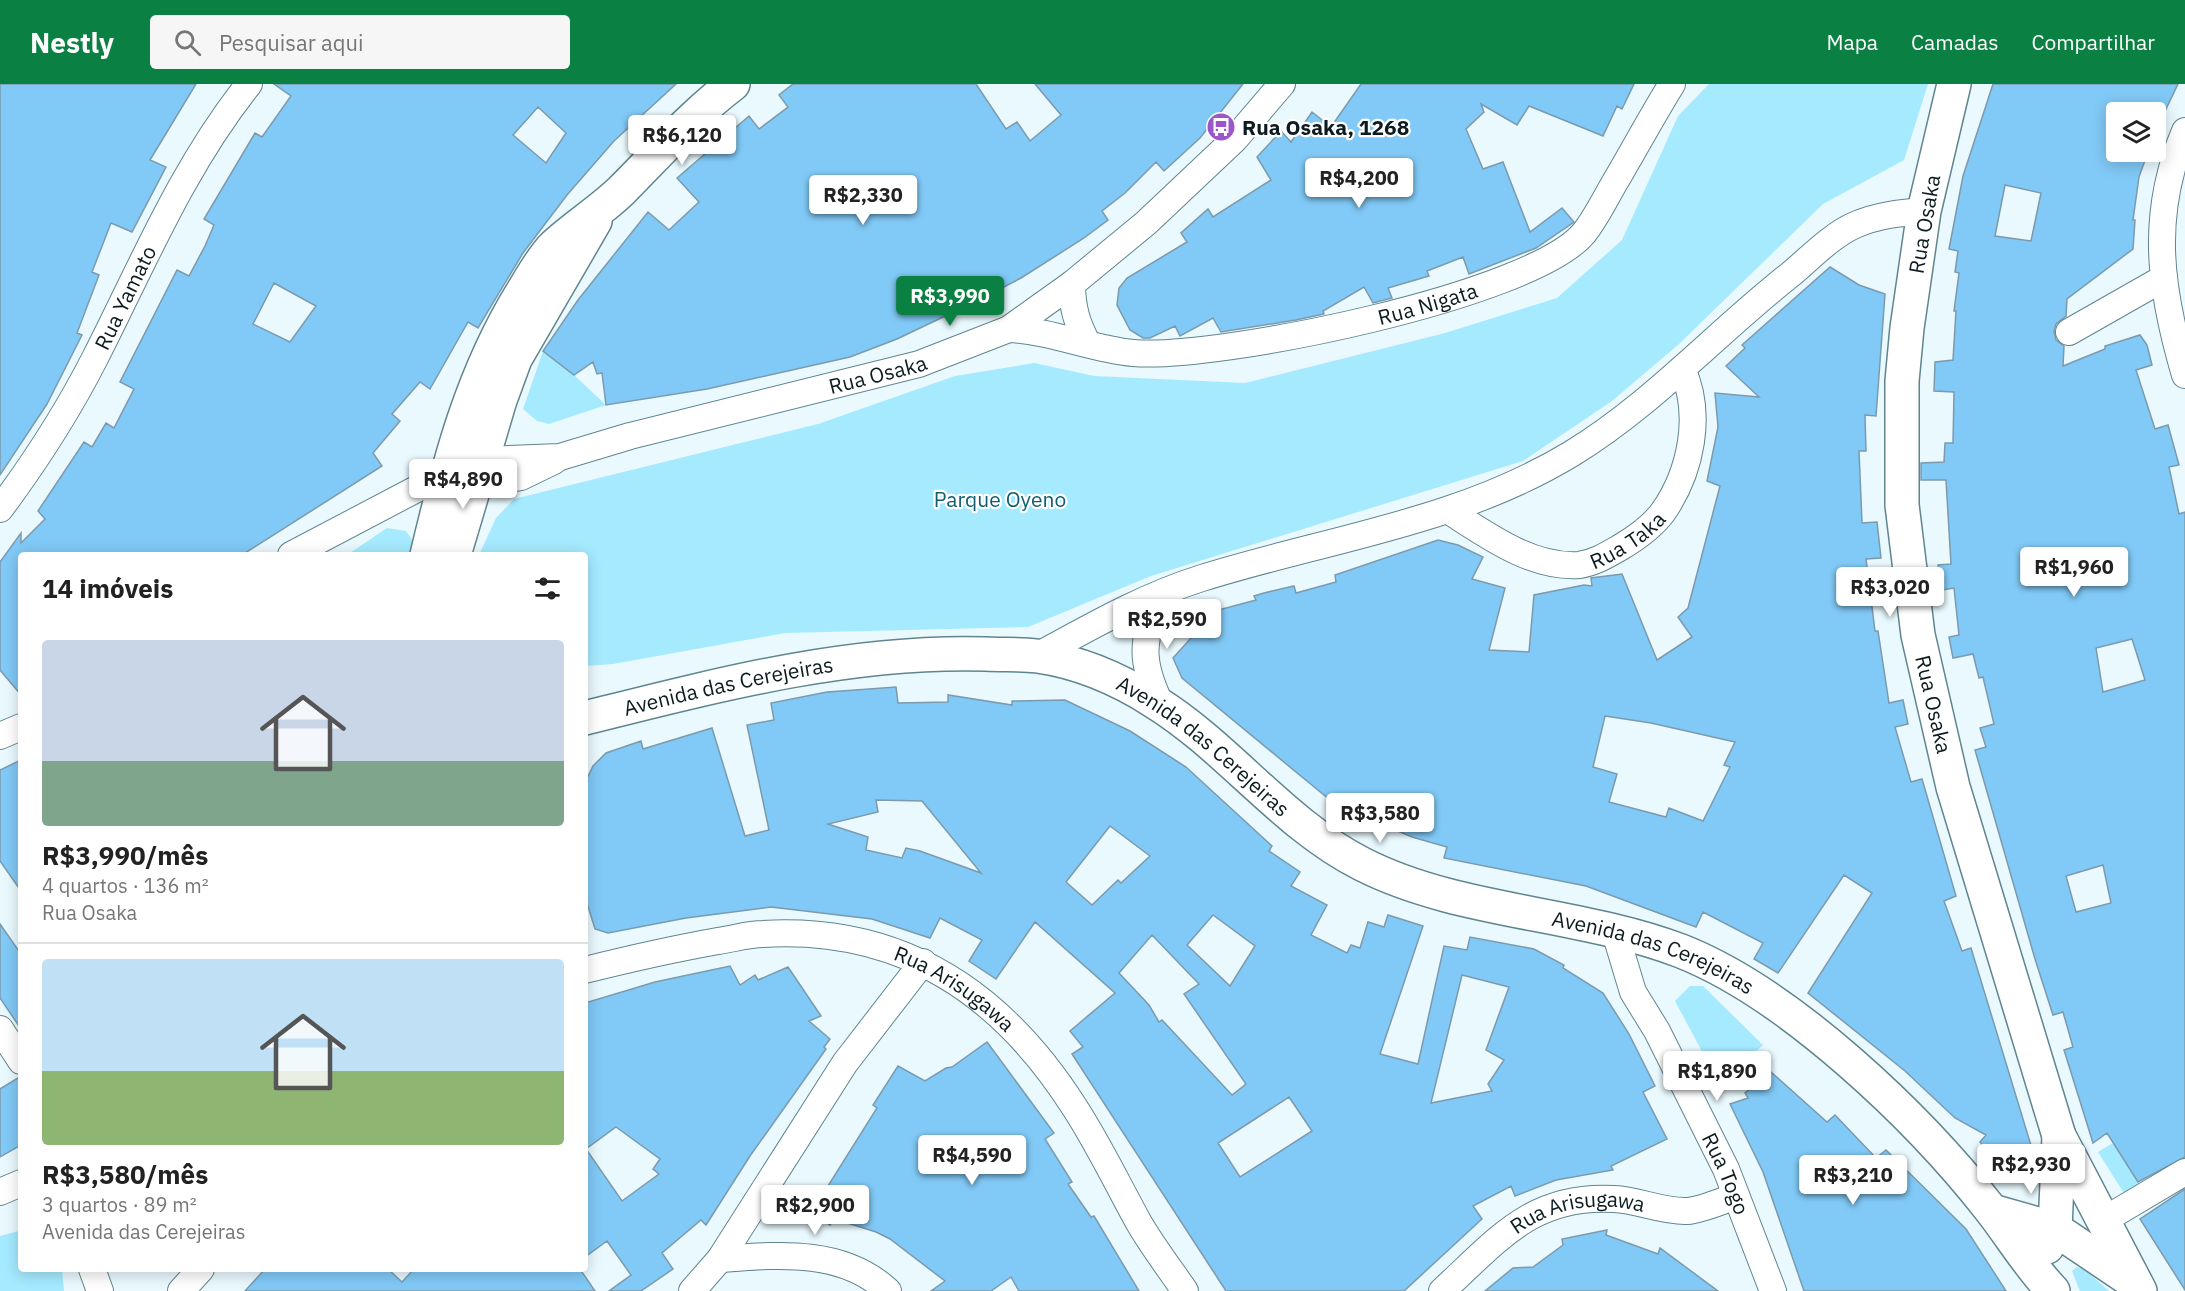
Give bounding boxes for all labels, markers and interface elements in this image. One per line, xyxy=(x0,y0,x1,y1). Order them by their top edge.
search box xyxy=(150,15,570,69)
text: Nestly xyxy=(30,24,114,61)
icon: search xyxy=(171,26,204,59)
text: Pesquisar aqui xyxy=(219,28,364,57)
text: Mapa xyxy=(1826,28,1878,56)
text: Camadas xyxy=(1911,28,1998,56)
text: Compartilhar xyxy=(2031,28,2155,56)
map controls xyxy=(2106,102,2166,162)
button: layers xyxy=(2106,102,2166,162)
bus stop icon: Rua Osaka, 1268 xyxy=(1205,111,1237,143)
place label: Rua Osaka, 1268 xyxy=(1242,113,1409,141)
pin: R$6,120 xyxy=(627,115,737,166)
text: R$6,120 xyxy=(642,121,722,148)
pin: R$4,200 xyxy=(1304,158,1414,209)
text: R$4,200 xyxy=(1319,164,1399,191)
street label: Rua Osaka xyxy=(1902,172,1946,276)
pin: R$2,330 xyxy=(808,175,918,226)
text: R$2,330 xyxy=(823,181,903,208)
street label: Rua Yamato xyxy=(87,241,162,354)
pin: R$3,990 xyxy=(895,276,1005,327)
street label: Rua Nigata xyxy=(1375,276,1481,331)
text: R$3,990 xyxy=(910,282,990,309)
street label: Rua Osaka xyxy=(826,348,931,400)
pin: R$4,890 xyxy=(408,459,518,510)
text: R$4,890 xyxy=(423,465,503,492)
park label: Parque Oyeno xyxy=(934,485,1066,513)
street label: Rua Taka xyxy=(1585,505,1671,575)
pin: R$1,960 xyxy=(2019,547,2129,598)
text: R$1,960 xyxy=(2034,553,2114,580)
pin: R$3,020 xyxy=(1835,567,1945,618)
text: 14 imóveis xyxy=(42,571,173,605)
icon: filters xyxy=(531,572,564,605)
text: R$3,020 xyxy=(1850,573,1930,600)
pin: R$2,590 xyxy=(1112,599,1222,650)
text: R$2,590 xyxy=(1127,605,1207,632)
street label: Avenida das Cerejeiras xyxy=(621,650,835,722)
street label: Rua Osaka xyxy=(1909,652,1959,756)
street label: Avenida das Cerejeiras xyxy=(1112,669,1296,823)
icon: home xyxy=(249,679,357,787)
pin: R$3,580 xyxy=(1325,793,1435,844)
text: R$3,580 xyxy=(1340,799,1420,826)
text: R$3,990/mês xyxy=(42,838,208,872)
text: 4 quartos · 136 m² xyxy=(42,872,209,899)
text: Rua Osaka xyxy=(42,899,137,926)
street label: Avenida das Cerejeiras xyxy=(1550,904,1760,1000)
street label: Rua Arisugawa xyxy=(890,939,1021,1037)
icon: home xyxy=(249,998,357,1106)
pin: R$1,890 xyxy=(1662,1051,1772,1102)
text: R$1,890 xyxy=(1677,1057,1757,1084)
street label: Rua Togo xyxy=(1696,1128,1756,1218)
pin: R$4,590 xyxy=(917,1135,1027,1186)
text: R$4,590 xyxy=(932,1141,1012,1168)
pin: R$2,930 xyxy=(1976,1144,2086,1195)
text: R$2,930 xyxy=(1991,1150,2071,1177)
pin: R$3,210 xyxy=(1798,1155,1908,1206)
text: R$3,580/mês xyxy=(42,1157,208,1191)
text: R$3,210 xyxy=(1813,1161,1893,1188)
pin: R$2,900 xyxy=(760,1185,870,1236)
street label: Rua Arisugawa xyxy=(1504,1185,1648,1240)
text: 3 quartos · 89 m² xyxy=(42,1191,197,1218)
text: R$2,900 xyxy=(775,1191,855,1218)
text: Avenida das Cerejeiras xyxy=(42,1218,245,1245)

